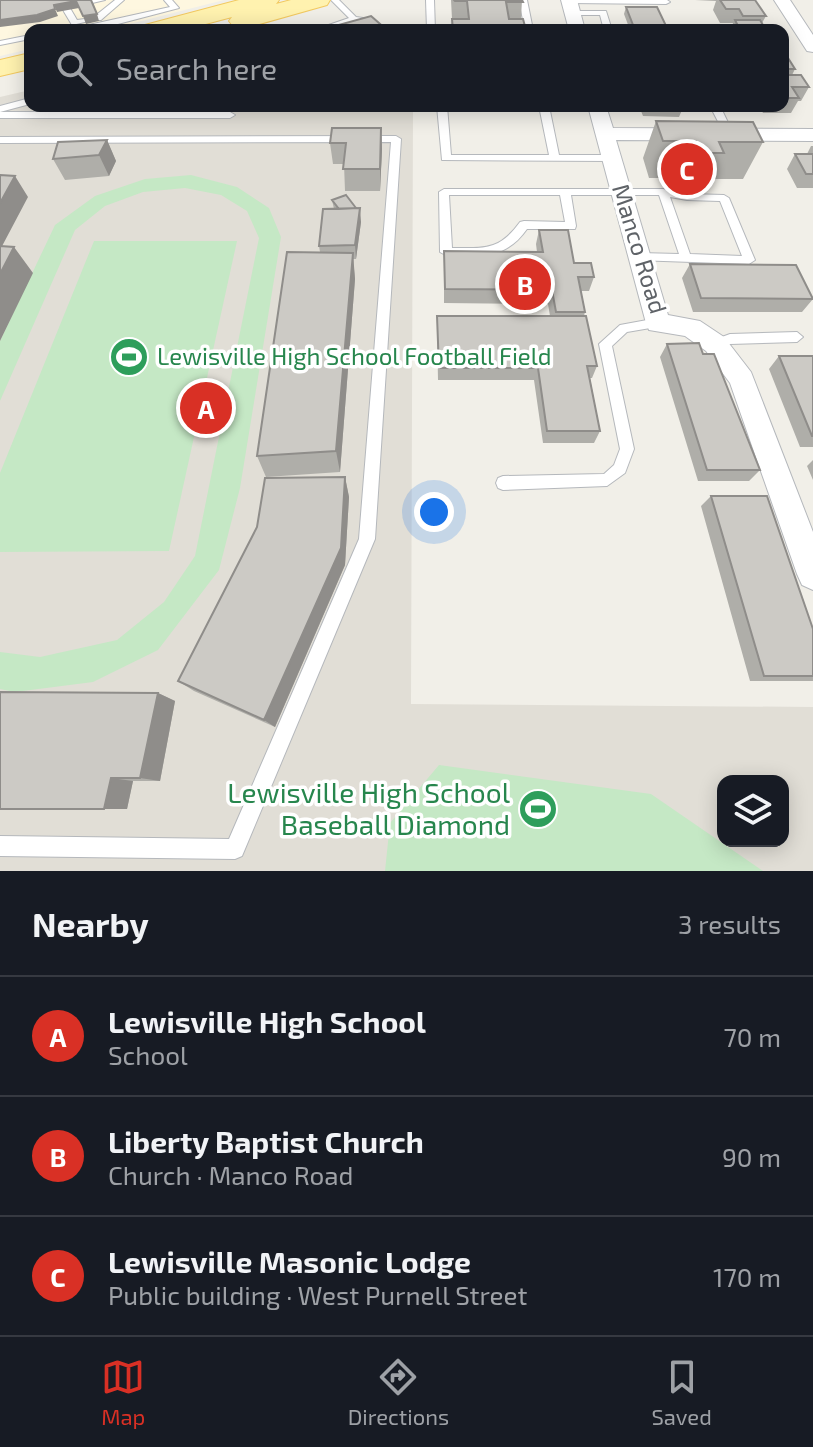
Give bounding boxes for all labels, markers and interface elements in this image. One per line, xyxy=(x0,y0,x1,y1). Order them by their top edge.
search box xyxy=(24,24,789,112)
icon: search xyxy=(52,46,96,90)
text: Search here xyxy=(116,50,277,86)
pin: C xyxy=(661,139,713,199)
street label: Manco Road xyxy=(607,180,674,317)
pin: B xyxy=(499,254,551,314)
sports icon: Lewisville High School Football Field xyxy=(108,336,150,378)
place label: Lewisville High School Football Field xyxy=(157,341,552,370)
pin: A xyxy=(180,378,232,438)
your location xyxy=(414,492,454,532)
place label: Lewisville High School Baseball Diamond xyxy=(227,775,511,841)
map controls xyxy=(717,775,789,847)
button: layers xyxy=(717,775,789,847)
sports icon: Lewisville High School Baseball Diamond xyxy=(517,788,559,830)
text: Nearby xyxy=(32,903,149,944)
text: 3 results xyxy=(678,908,781,939)
text: Lewisville High School xyxy=(108,1003,426,1039)
text: A xyxy=(50,1021,66,1052)
text: 70 m xyxy=(723,1021,781,1052)
text: School xyxy=(108,1039,188,1070)
text: Liberty Baptist Church xyxy=(108,1123,424,1159)
text: B xyxy=(50,1141,66,1172)
text: 90 m xyxy=(722,1141,781,1172)
text: Church · Manco Road xyxy=(108,1159,354,1190)
text: Lewisville Masonic Lodge xyxy=(108,1243,471,1279)
text: C xyxy=(50,1261,66,1292)
text: 170 m xyxy=(713,1261,781,1292)
text: Public building · West Purnell Street xyxy=(108,1279,527,1310)
tab: Map xyxy=(101,1355,145,1429)
tab: Directions xyxy=(348,1355,449,1429)
tab: Saved xyxy=(651,1355,712,1429)

